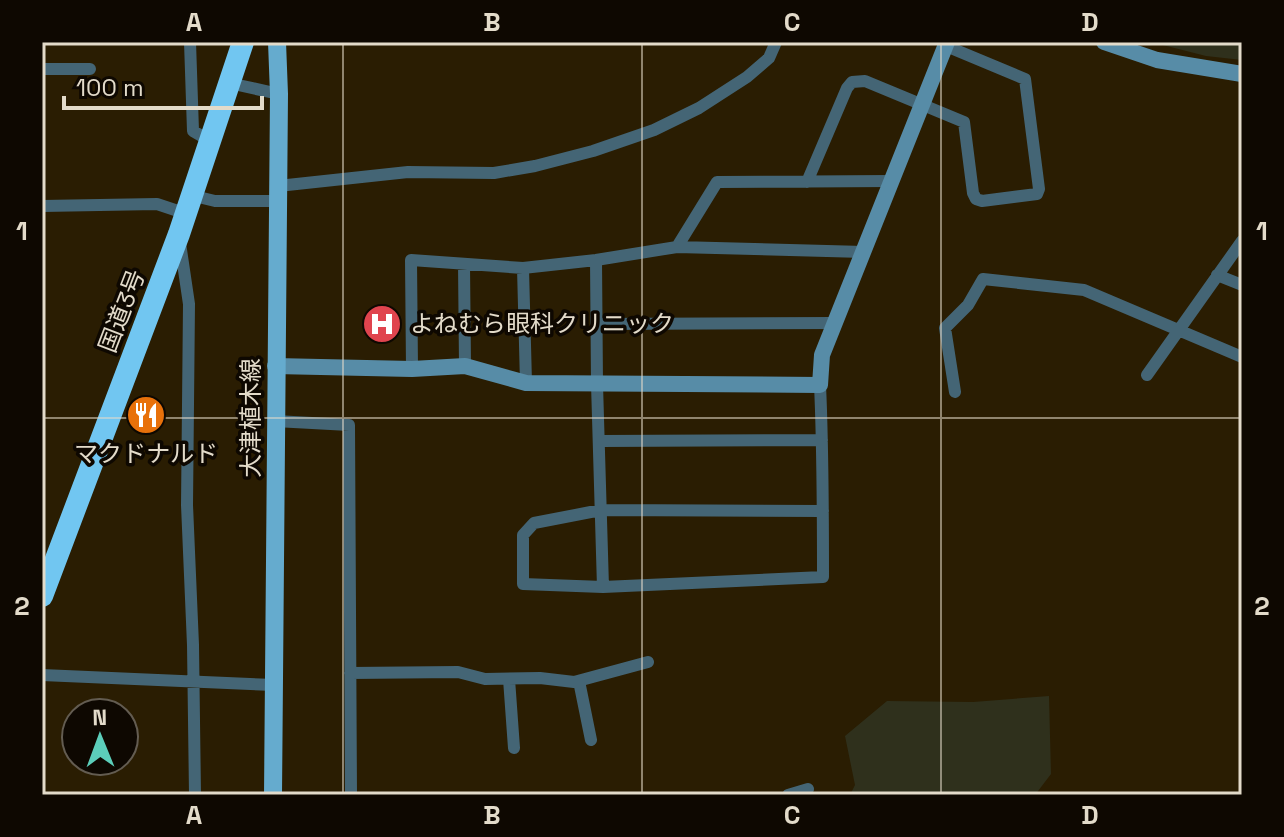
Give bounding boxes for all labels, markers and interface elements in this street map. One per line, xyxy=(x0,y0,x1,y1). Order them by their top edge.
text: A xyxy=(186,5,203,39)
text: B xyxy=(483,5,501,39)
text: C xyxy=(784,5,800,39)
text: D xyxy=(1081,5,1099,39)
scale bar xyxy=(64,60,262,110)
text: 100 m xyxy=(76,72,144,103)
text: 1 xyxy=(16,214,28,248)
text: 1 xyxy=(1256,214,1268,248)
street label: 国道3号 xyxy=(92,265,152,357)
hospital icon: よねむら眼科クリニック xyxy=(361,303,403,345)
place label: よねむら眼科クリニック xyxy=(410,308,674,339)
street label: 大津植木線 xyxy=(235,358,266,478)
restaurant icon: マクドナルド xyxy=(125,394,167,436)
place label: マクドナルド xyxy=(74,438,218,469)
text: 2 xyxy=(14,589,30,623)
text: 2 xyxy=(1254,589,1270,623)
north arrow xyxy=(60,697,140,777)
text: N xyxy=(92,703,107,731)
text: A xyxy=(186,798,203,832)
text: B xyxy=(483,798,501,832)
text: C xyxy=(784,798,800,832)
text: D xyxy=(1081,798,1099,832)

